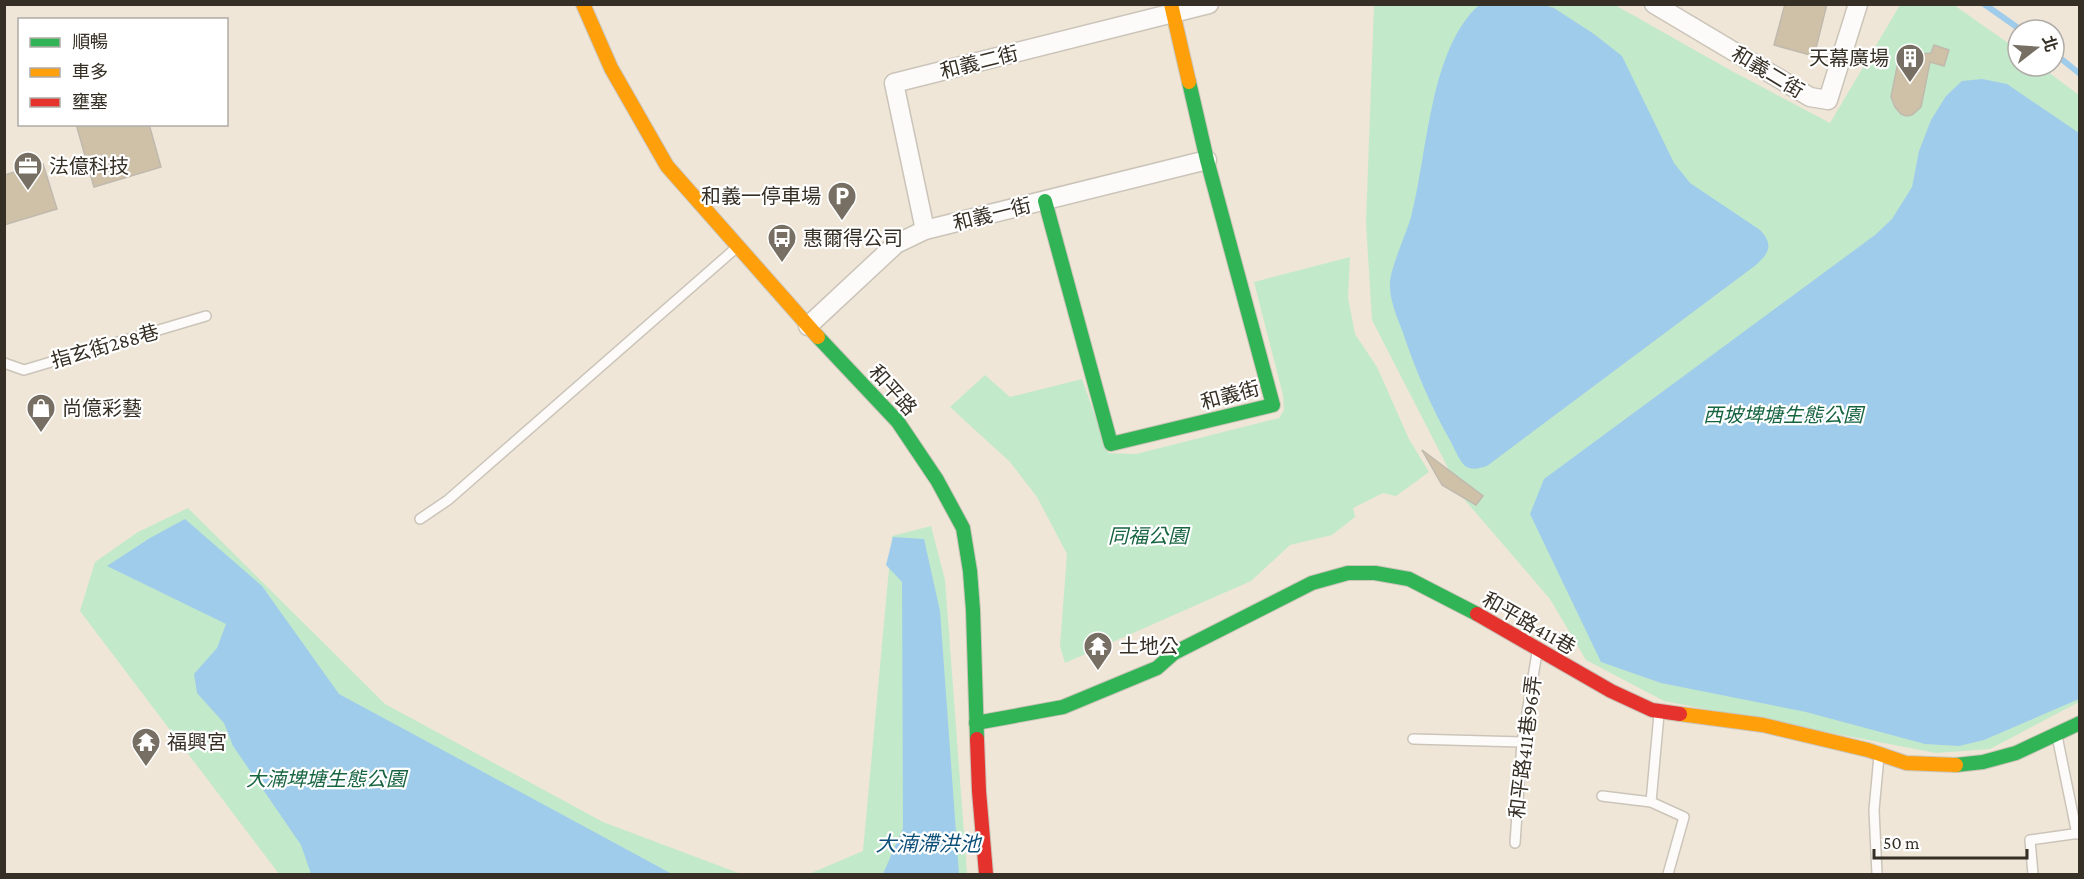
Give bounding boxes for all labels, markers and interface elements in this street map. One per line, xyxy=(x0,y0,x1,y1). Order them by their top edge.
legend xyxy=(18,18,228,126)
north arrow xyxy=(2006,18,2066,78)
text: 順暢 xyxy=(72,32,108,52)
text: 北 xyxy=(2039,34,2060,54)
street label: 和義二街 xyxy=(938,42,1020,82)
street label: 和義二街 xyxy=(1728,42,1808,102)
building icon: 天幕廣場 xyxy=(1894,42,1926,84)
place label: 天幕廣場 xyxy=(1809,47,1889,69)
text: 車多 xyxy=(72,62,108,82)
text: 壅塞 xyxy=(72,92,108,112)
office icon: 法億科技 xyxy=(12,150,44,192)
place label: 法億科技 xyxy=(49,155,129,177)
parking icon: 和義一停車場 xyxy=(826,180,858,222)
place label: 和義一停車場 xyxy=(701,185,821,207)
street label: 和義一街 xyxy=(951,194,1033,234)
bus stop icon: 惠爾得公司 xyxy=(766,222,798,264)
place label: 惠爾得公司 xyxy=(803,227,903,249)
street label: 指玄街288巷 xyxy=(49,320,161,372)
street label: 和平路 xyxy=(865,360,921,420)
street label: 和義街 xyxy=(1198,377,1262,413)
shop icon: 尚億彩藝 xyxy=(25,392,57,434)
place label: 尚億彩藝 xyxy=(62,397,142,419)
park label: 西坡埤塘生態公園 xyxy=(1703,404,1866,426)
park label: 同福公園 xyxy=(1108,525,1191,547)
street label: 和平路411巷 xyxy=(1479,588,1579,658)
temple icon: 土地公 xyxy=(1082,630,1114,672)
place label: 土地公 xyxy=(1119,635,1179,657)
street label: 和平路411巷96弄 xyxy=(1505,674,1545,820)
temple icon: 福興宮 xyxy=(130,726,162,768)
place label: 福興宮 xyxy=(167,731,227,753)
park label: 大湳埤塘生態公園 xyxy=(246,768,409,790)
scale bar xyxy=(1874,822,2027,860)
water label: 大湳滯洪池 xyxy=(876,832,982,856)
text: 50 m xyxy=(1883,833,1920,853)

